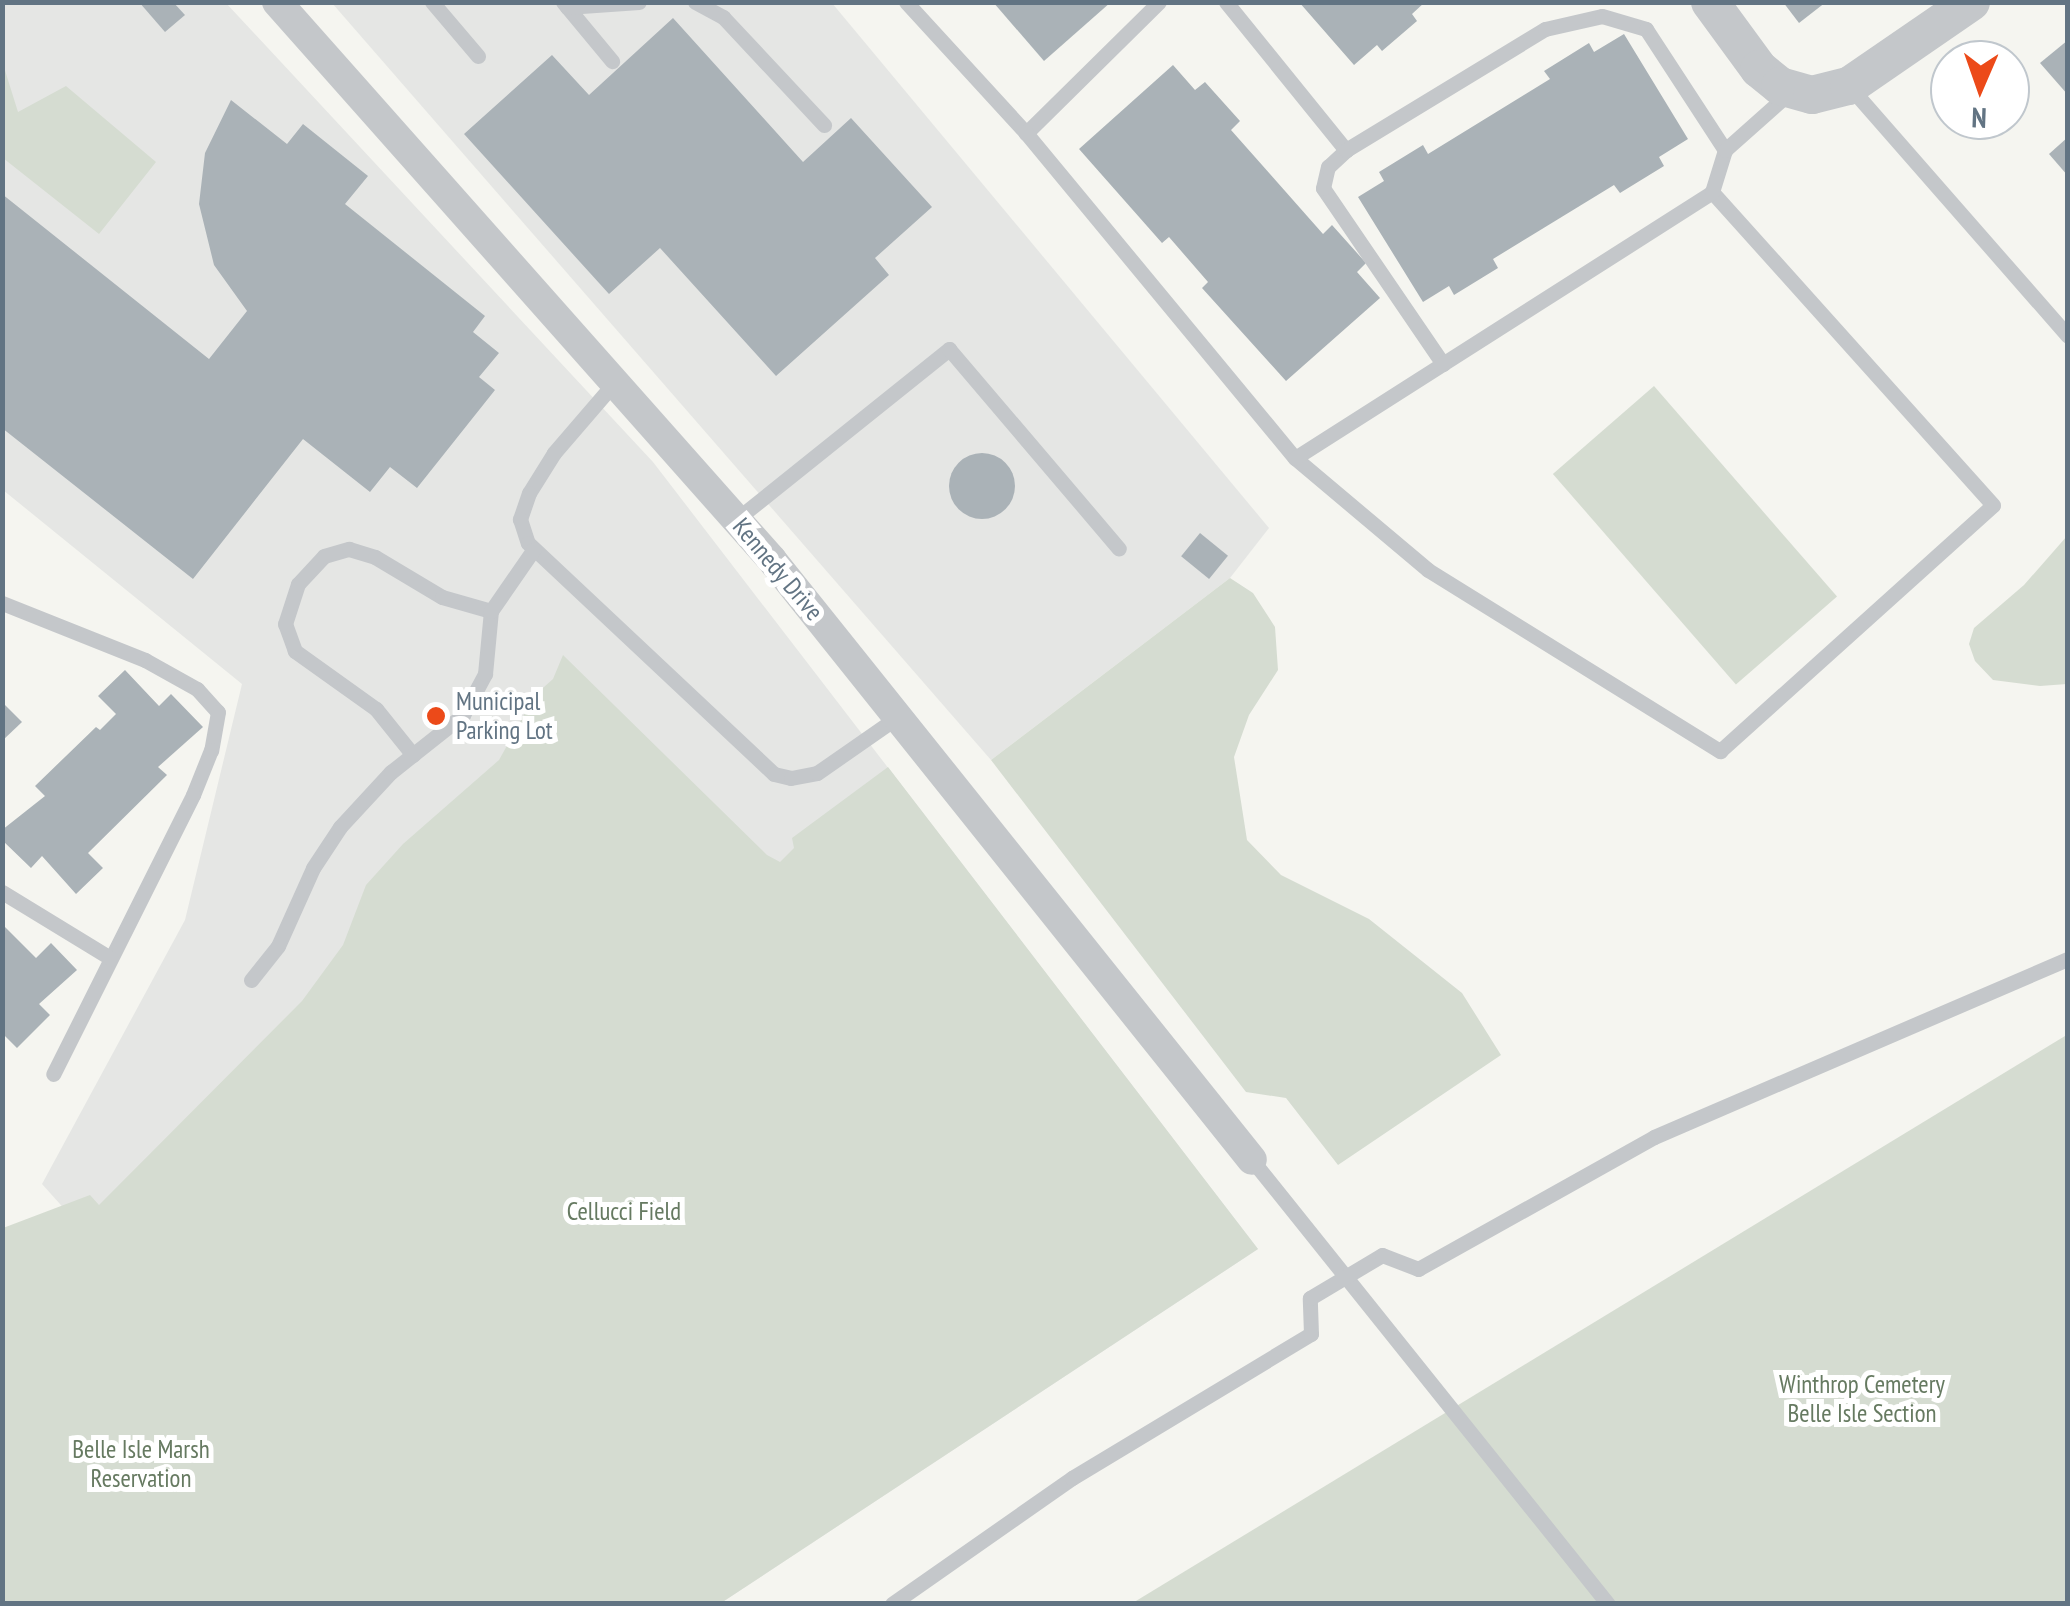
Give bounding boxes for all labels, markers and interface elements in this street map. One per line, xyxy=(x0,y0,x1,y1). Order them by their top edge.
north arrow xyxy=(1930,40,2030,140)
text: N xyxy=(1971,100,1987,137)
street label: Kennedy Drive xyxy=(726,512,830,626)
place label: Municipal Parking Lot xyxy=(456,687,553,746)
marker: Municipal Parking Lot xyxy=(425,705,447,727)
park label: Cellucci Field xyxy=(567,1196,681,1226)
park label: Winthrop Cemetery Belle Isle Section xyxy=(1779,1370,1945,1429)
park label: Belle Isle Marsh Reservation xyxy=(72,1435,210,1494)

